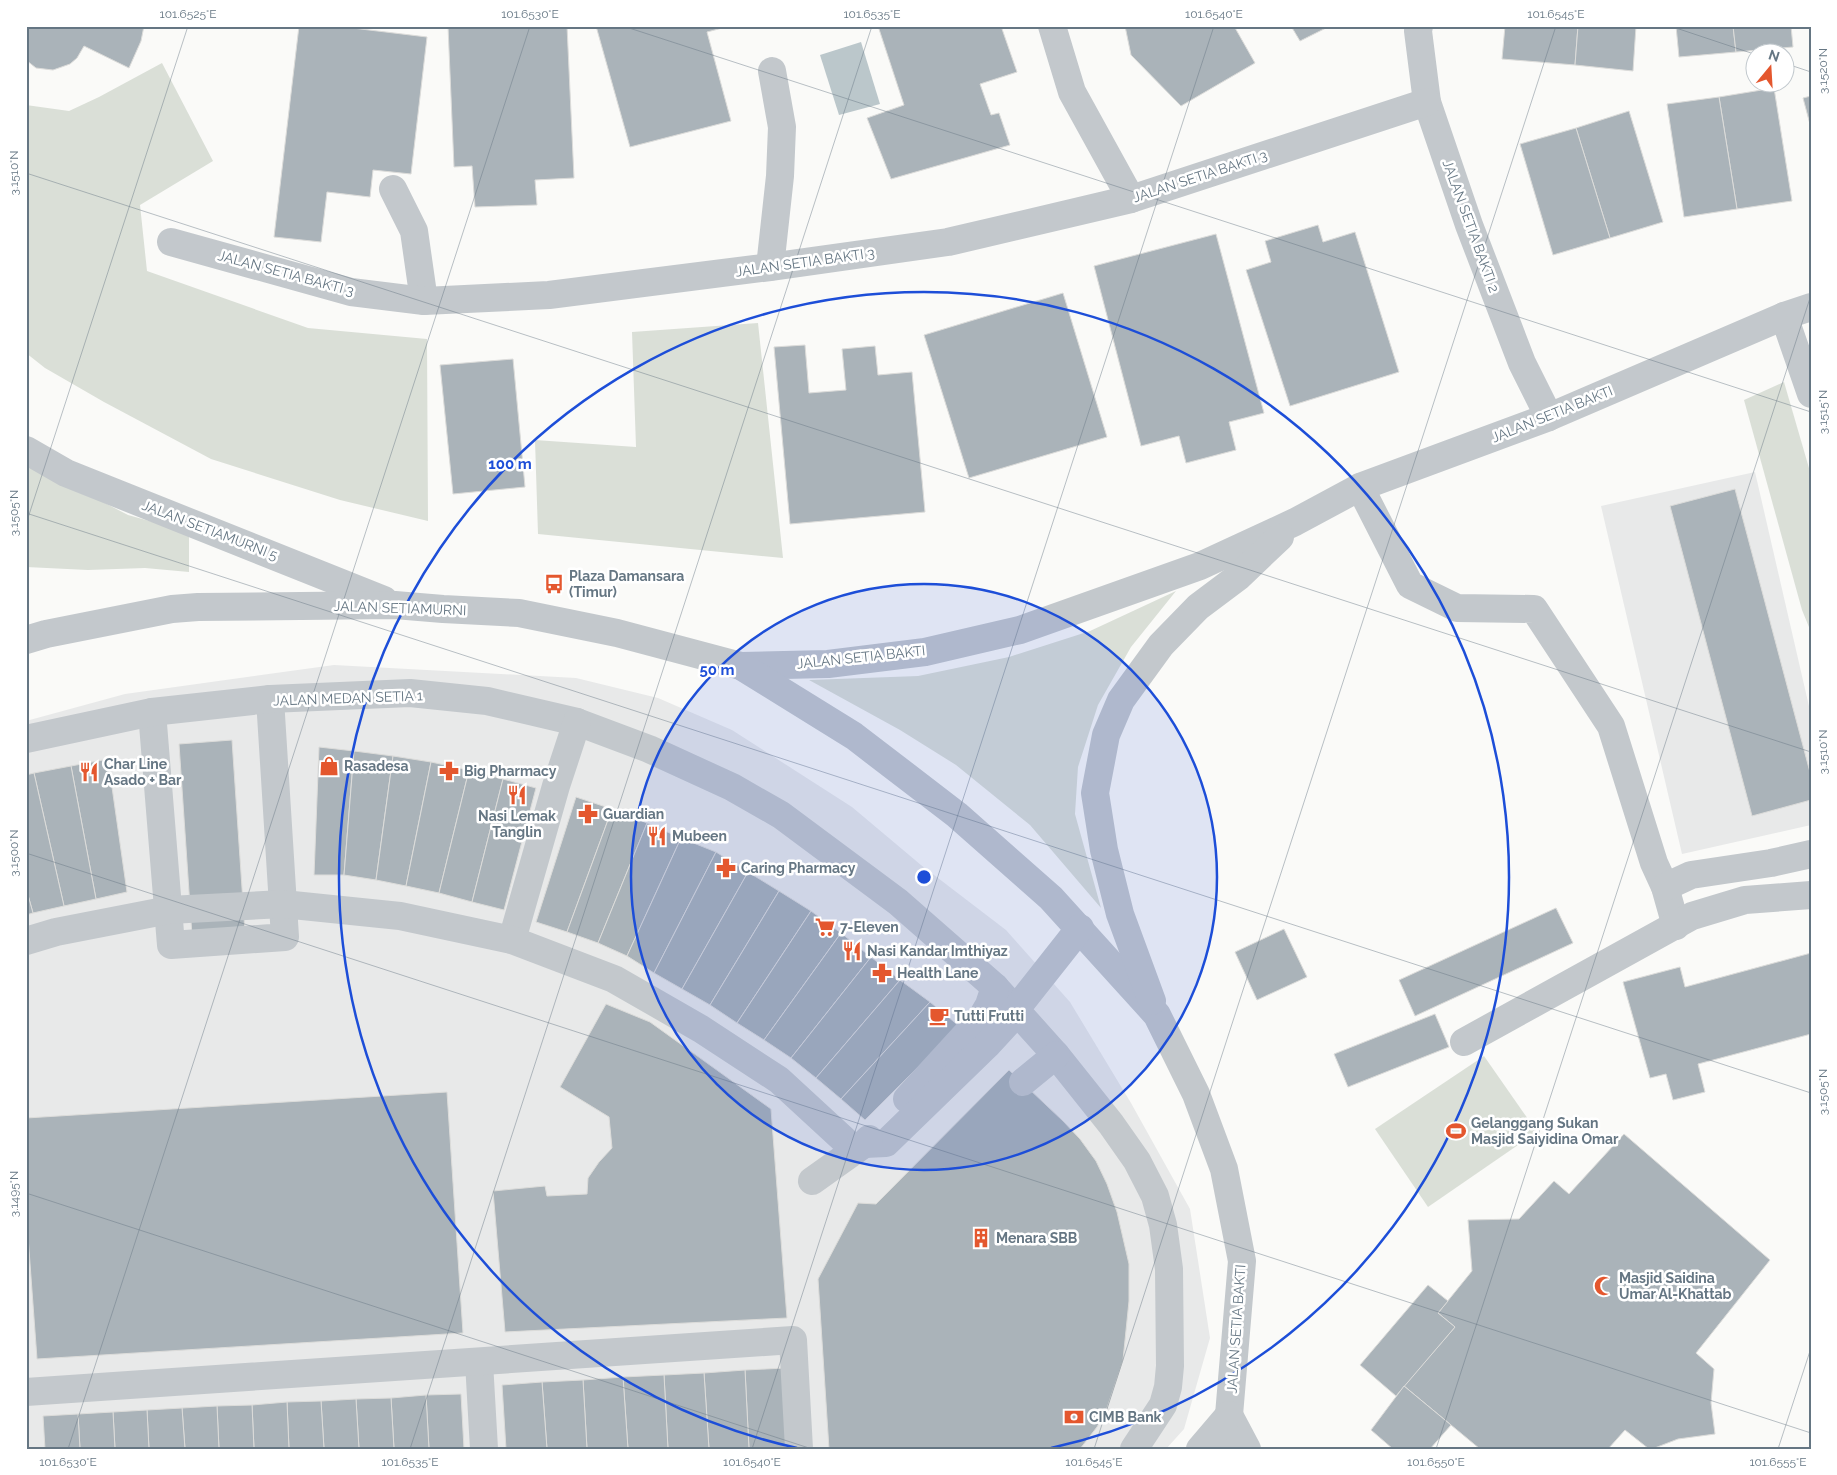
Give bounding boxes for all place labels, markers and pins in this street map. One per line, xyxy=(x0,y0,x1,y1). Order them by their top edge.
place label: Plaza Damansara (Timur) xyxy=(569,568,684,600)
bus stop icon: Plaza Damansara (Timur) xyxy=(543,573,565,595)
shop icon: Rasadesa xyxy=(318,755,340,777)
place label: Char Line Asado + Bar xyxy=(104,756,182,788)
place label: Rasadesa xyxy=(344,758,409,774)
pharmacy icon: Big Pharmacy xyxy=(438,760,460,782)
restaurant icon: Char Line Asado + Bar xyxy=(78,761,100,783)
place label: Big Pharmacy xyxy=(464,763,557,779)
restaurant icon: Nasi Lemak Tanglin xyxy=(506,784,528,806)
pharmacy icon: Guardian xyxy=(577,803,599,825)
place label: Guardian xyxy=(603,806,664,822)
place label: Nasi Lemak Tanglin xyxy=(478,808,556,840)
restaurant icon: Mubeen xyxy=(646,825,668,847)
place label: Mubeen xyxy=(672,828,727,844)
pharmacy icon: Caring Pharmacy xyxy=(715,857,737,879)
place label: Caring Pharmacy xyxy=(741,860,856,876)
centre of rings xyxy=(915,868,933,886)
supermarket icon: 7-Eleven xyxy=(814,916,836,938)
place label: 7-Eleven xyxy=(840,919,899,935)
restaurant icon: Nasi Kandar Imthiyaz xyxy=(841,940,863,962)
place label: Nasi Kandar Imthiyaz xyxy=(867,943,1008,959)
pharmacy icon: Health Lane xyxy=(871,962,893,984)
place label: Health Lane xyxy=(897,965,979,981)
cafe icon: Tutti Frutti xyxy=(928,1005,950,1027)
place label: Tutti Frutti xyxy=(954,1008,1024,1024)
place label: Gelanggang Sukan Masjid Saiyidina Omar xyxy=(1471,1115,1619,1147)
sports icon: Gelanggang Sukan Masjid Saiyidina Omar xyxy=(1445,1120,1467,1142)
building icon: Menara SBB xyxy=(970,1227,992,1249)
place label: Menara SBB xyxy=(996,1230,1078,1246)
place label: Masjid Saidina Umar Al-Khattab xyxy=(1619,1270,1732,1302)
mosque icon: Masjid Saidina Umar Al-Khattab xyxy=(1593,1275,1615,1297)
bank icon: CIMB Bank xyxy=(1063,1406,1085,1428)
place label: CIMB Bank xyxy=(1089,1409,1162,1425)

